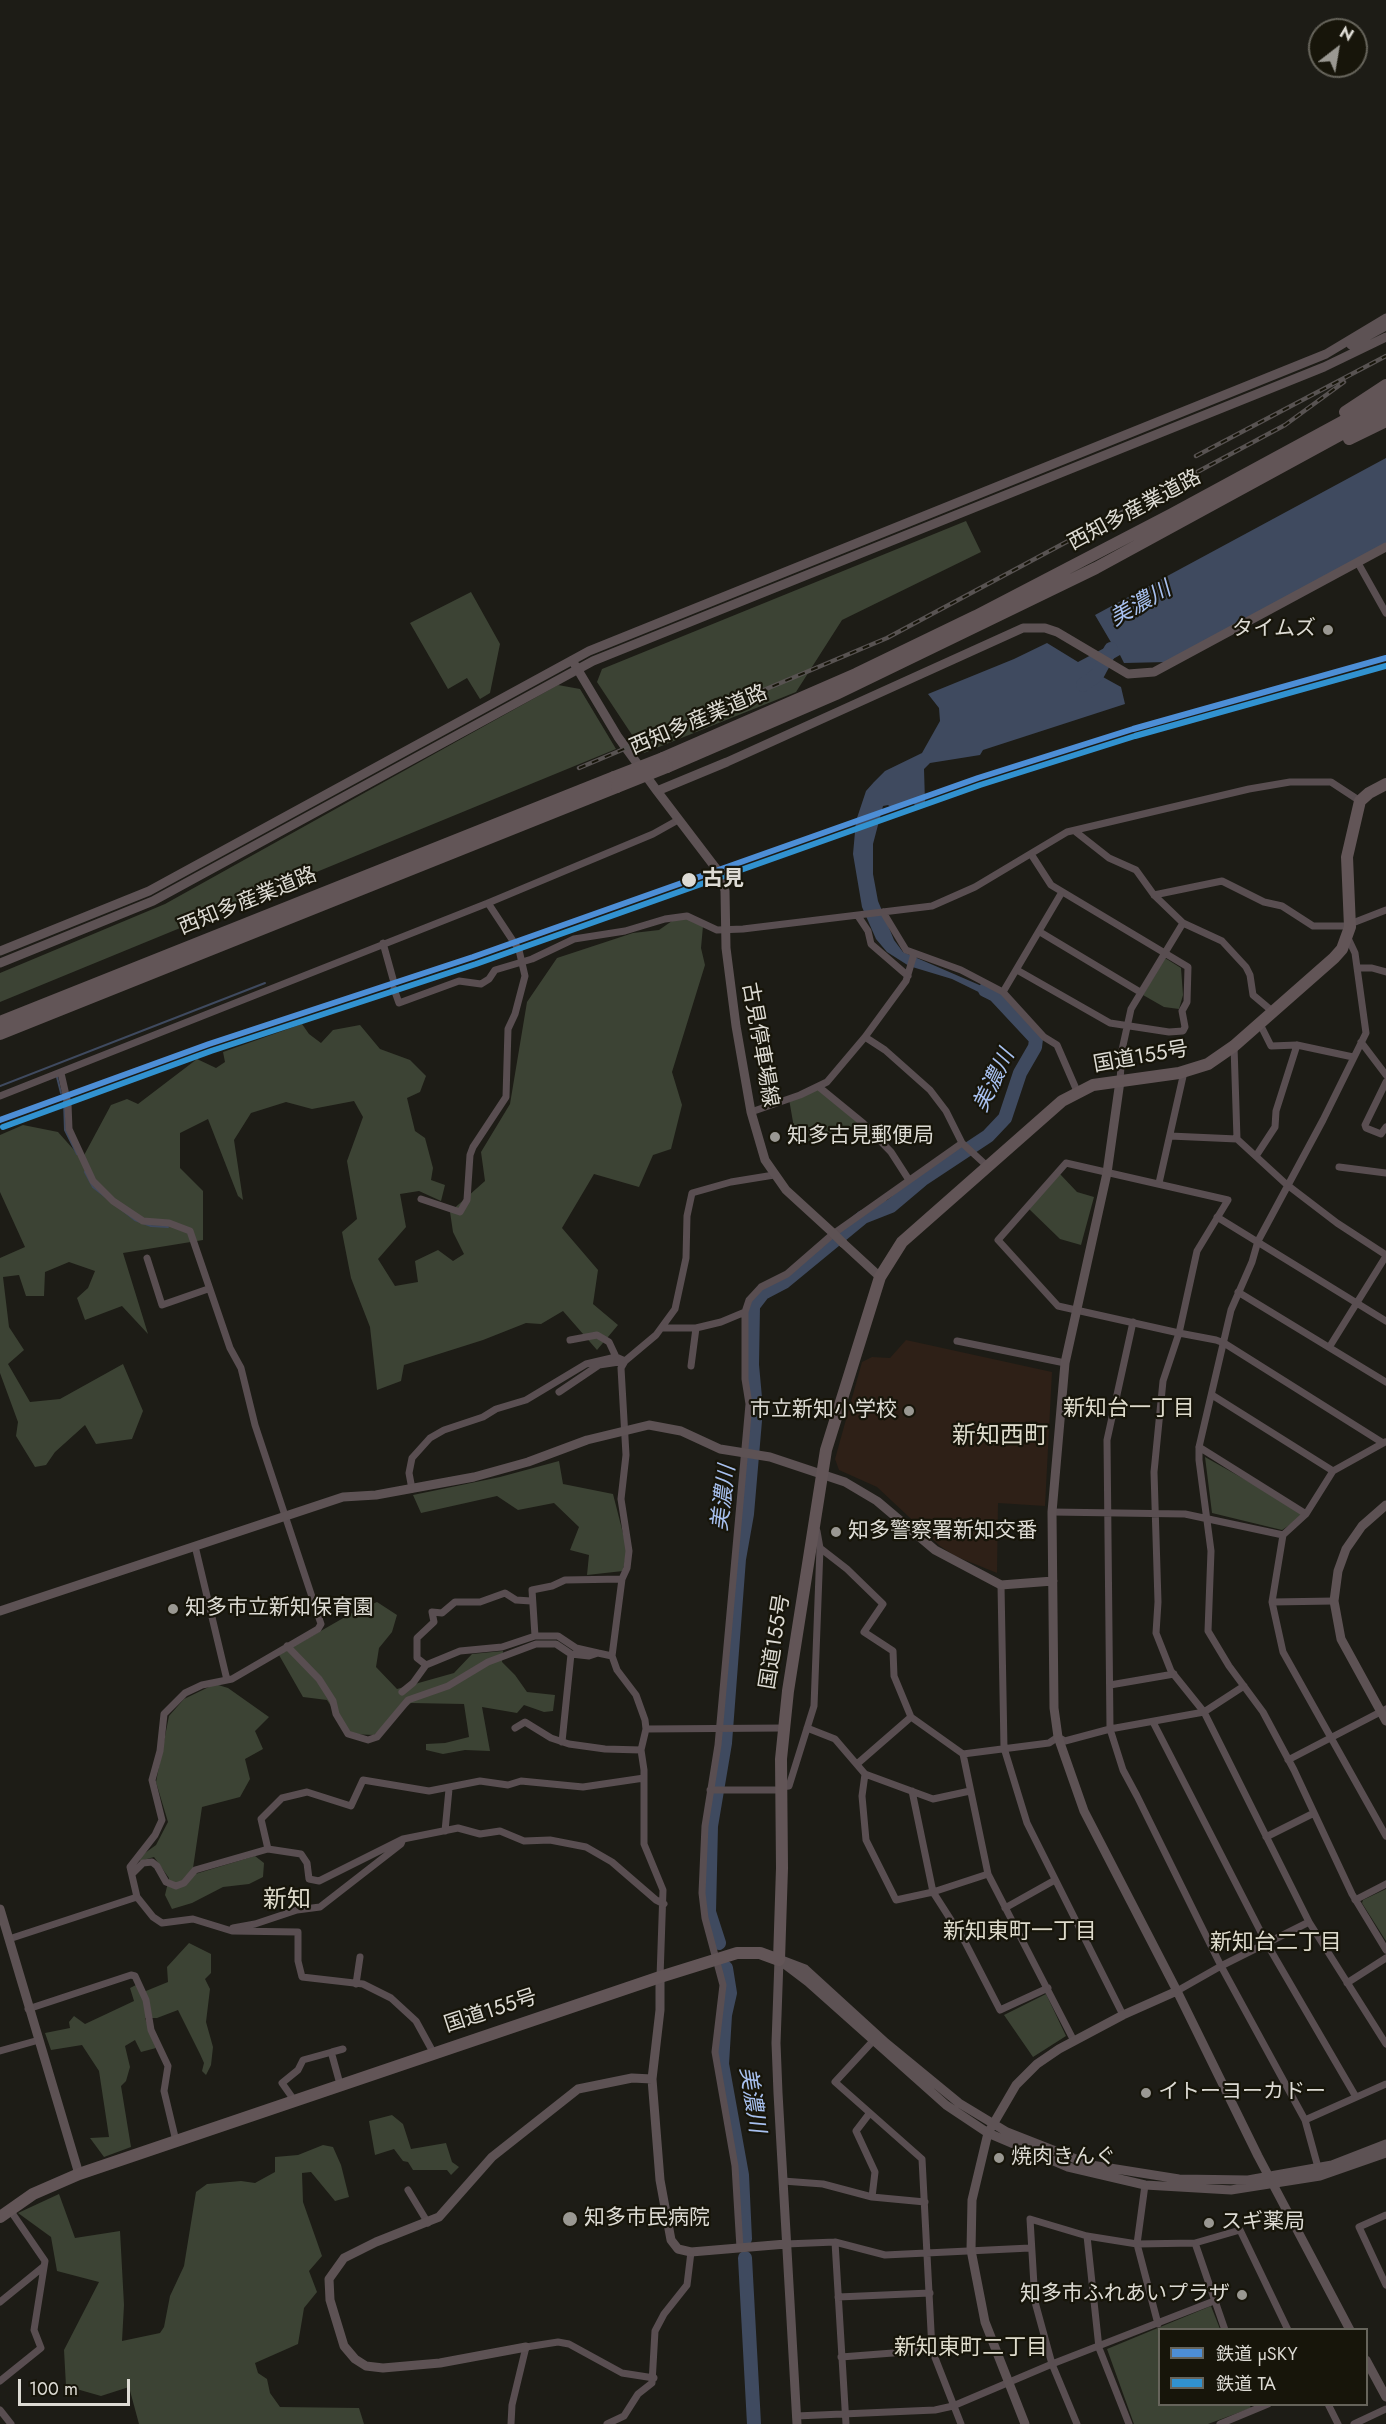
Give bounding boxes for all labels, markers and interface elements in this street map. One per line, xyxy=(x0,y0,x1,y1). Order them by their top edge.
north arrow xyxy=(1308,18,1368,78)
text: N xyxy=(1335,21,1358,47)
street label: 西知多産業道路 xyxy=(1064,465,1206,557)
water label: 美濃川 xyxy=(1106,577,1176,633)
place label: タイムズ xyxy=(1232,617,1316,643)
marker: タイムズ xyxy=(1321,623,1335,637)
street label: 西知多産業道路 xyxy=(626,681,772,761)
street label: 西知多産業道路 xyxy=(175,863,321,941)
place label: 古見 xyxy=(702,867,744,893)
marker: 古見 xyxy=(680,871,698,889)
street label: 古見停車場線 xyxy=(736,981,782,1109)
street label: 国道155号 xyxy=(1091,1037,1191,1079)
water label: 美濃川 xyxy=(969,1046,1021,1116)
place label: 知多古見郵便局 xyxy=(787,1124,934,1150)
marker: 知多古見郵便局 xyxy=(768,1130,782,1144)
district label: 新知台一丁目 xyxy=(1063,1397,1195,1423)
place label: 市立新知小学校 xyxy=(750,1398,897,1424)
marker: 市立新知小学校 xyxy=(902,1404,916,1418)
district label: 新知西町 xyxy=(952,1423,1048,1451)
water label: 美濃川 xyxy=(708,1464,742,1532)
place label: 知多警察署新知交番 xyxy=(848,1519,1037,1545)
marker: 知多警察署新知交番 xyxy=(829,1525,843,1539)
street label: 国道155号 xyxy=(756,1593,796,1691)
place label: 知多市立新知保育園 xyxy=(185,1596,374,1622)
marker: 知多市立新知保育園 xyxy=(166,1602,180,1616)
district label: 新知 xyxy=(263,1887,311,1915)
district label: 新知東町一丁目 xyxy=(943,1920,1097,1946)
district label: 新知台二丁目 xyxy=(1210,1931,1342,1957)
street label: 国道155号 xyxy=(441,1985,541,2039)
water label: 美濃川 xyxy=(733,2065,769,2135)
place label: イトーヨーカドー xyxy=(1158,2080,1326,2106)
marker: イトーヨーカドー xyxy=(1139,2086,1153,2100)
place label: 焼肉きんぐ xyxy=(1011,2145,1116,2171)
marker: 焼肉きんぐ xyxy=(992,2151,1006,2165)
place label: 知多市民病院 xyxy=(584,2206,710,2232)
marker: 知多市民病院 xyxy=(561,2210,579,2228)
place label: スギ薬局 xyxy=(1221,2210,1305,2236)
marker: スギ薬局 xyxy=(1202,2216,1216,2230)
place label: 知多市ふれあいプラザ xyxy=(1020,2282,1230,2308)
marker: 知多市ふれあいプラザ xyxy=(1235,2288,1249,2302)
legend xyxy=(1158,2328,1368,2406)
district label: 新知東町二丁目 xyxy=(894,2336,1048,2362)
text: 鉄道 μSKY xyxy=(1216,2341,1298,2367)
scale bar xyxy=(21,2367,134,2405)
text: 鉄道 TA xyxy=(1216,2371,1276,2397)
text: 100 m xyxy=(29,2376,78,2402)

